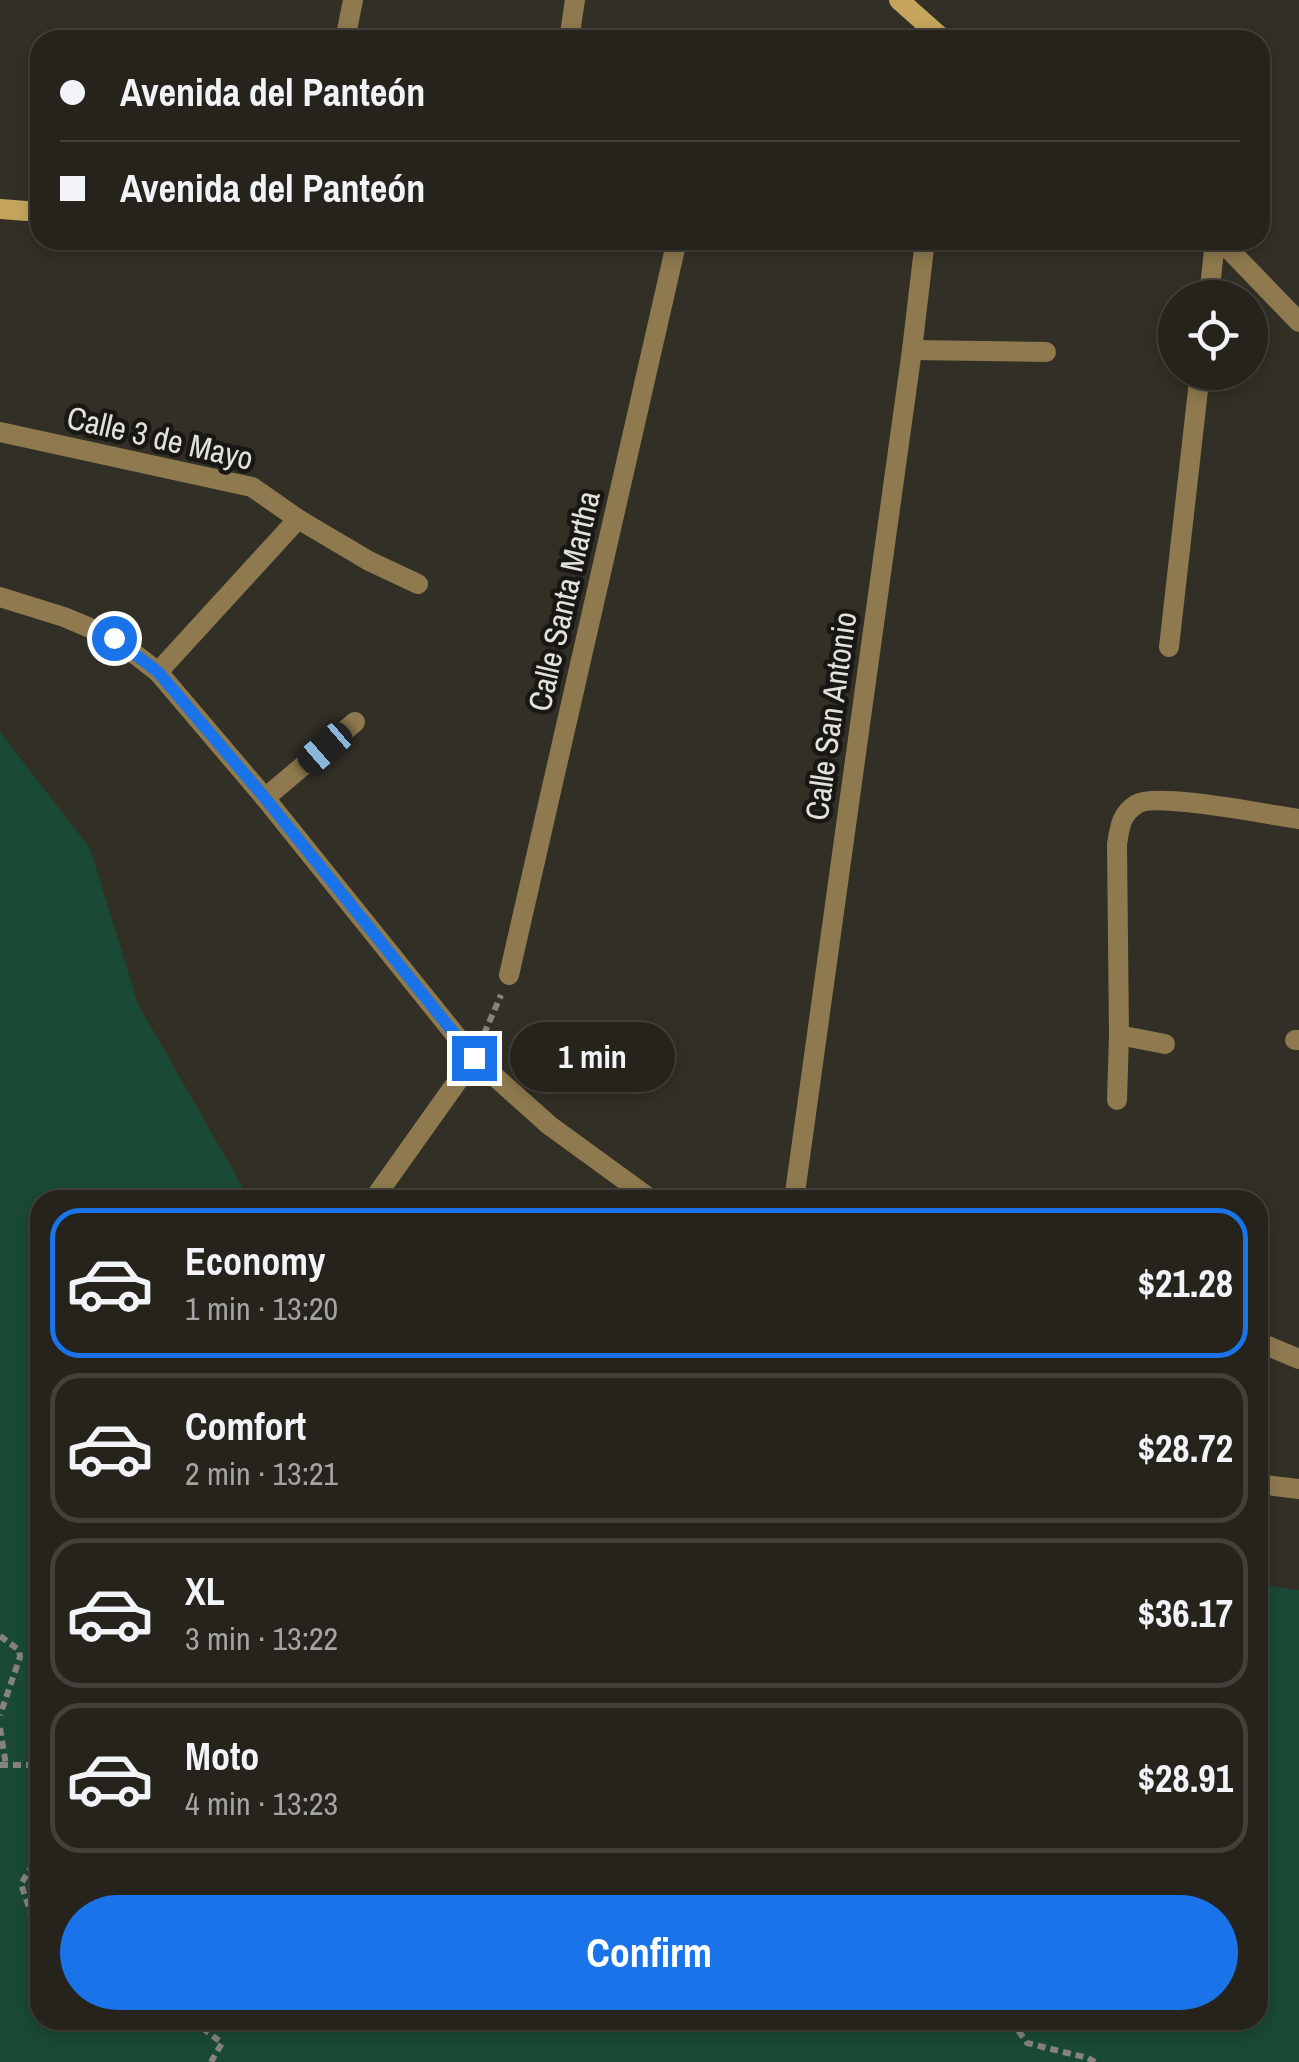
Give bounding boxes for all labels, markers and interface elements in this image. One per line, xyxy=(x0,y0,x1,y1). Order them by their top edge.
text: Avenida del Panteón xyxy=(120,67,425,118)
text: Avenida del Panteón xyxy=(120,163,425,214)
map controls xyxy=(1158,280,1268,390)
button: locate xyxy=(1158,280,1268,390)
street label: Calle 3 de Mayo xyxy=(63,395,257,480)
street label: Calle Santa Martha xyxy=(517,486,610,715)
street label: Calle San Antonio xyxy=(795,609,866,823)
route start xyxy=(92,616,137,661)
car xyxy=(293,717,357,779)
callout: 1 min xyxy=(509,1023,674,1093)
text: 1 min xyxy=(558,1035,627,1078)
route end xyxy=(452,1036,497,1081)
text: Economy xyxy=(185,1236,325,1287)
icon: car xyxy=(65,1238,155,1328)
text: $21.28 xyxy=(1138,1258,1233,1309)
text: 1 min · 13:20 xyxy=(185,1287,338,1330)
text: Comfort xyxy=(185,1401,306,1452)
icon: car xyxy=(65,1403,155,1493)
text: $28.72 xyxy=(1138,1423,1233,1474)
text: 2 min · 13:21 xyxy=(185,1452,338,1495)
text: XL xyxy=(185,1566,225,1617)
icon: car xyxy=(65,1568,155,1658)
text: $36.17 xyxy=(1138,1588,1233,1639)
text: 3 min · 13:22 xyxy=(185,1617,338,1660)
text: Moto xyxy=(185,1731,259,1782)
icon: car xyxy=(65,1733,155,1823)
text: $28.91 xyxy=(1138,1753,1233,1804)
text: 4 min · 13:23 xyxy=(185,1782,338,1825)
button: Confirm xyxy=(60,1895,1238,2010)

